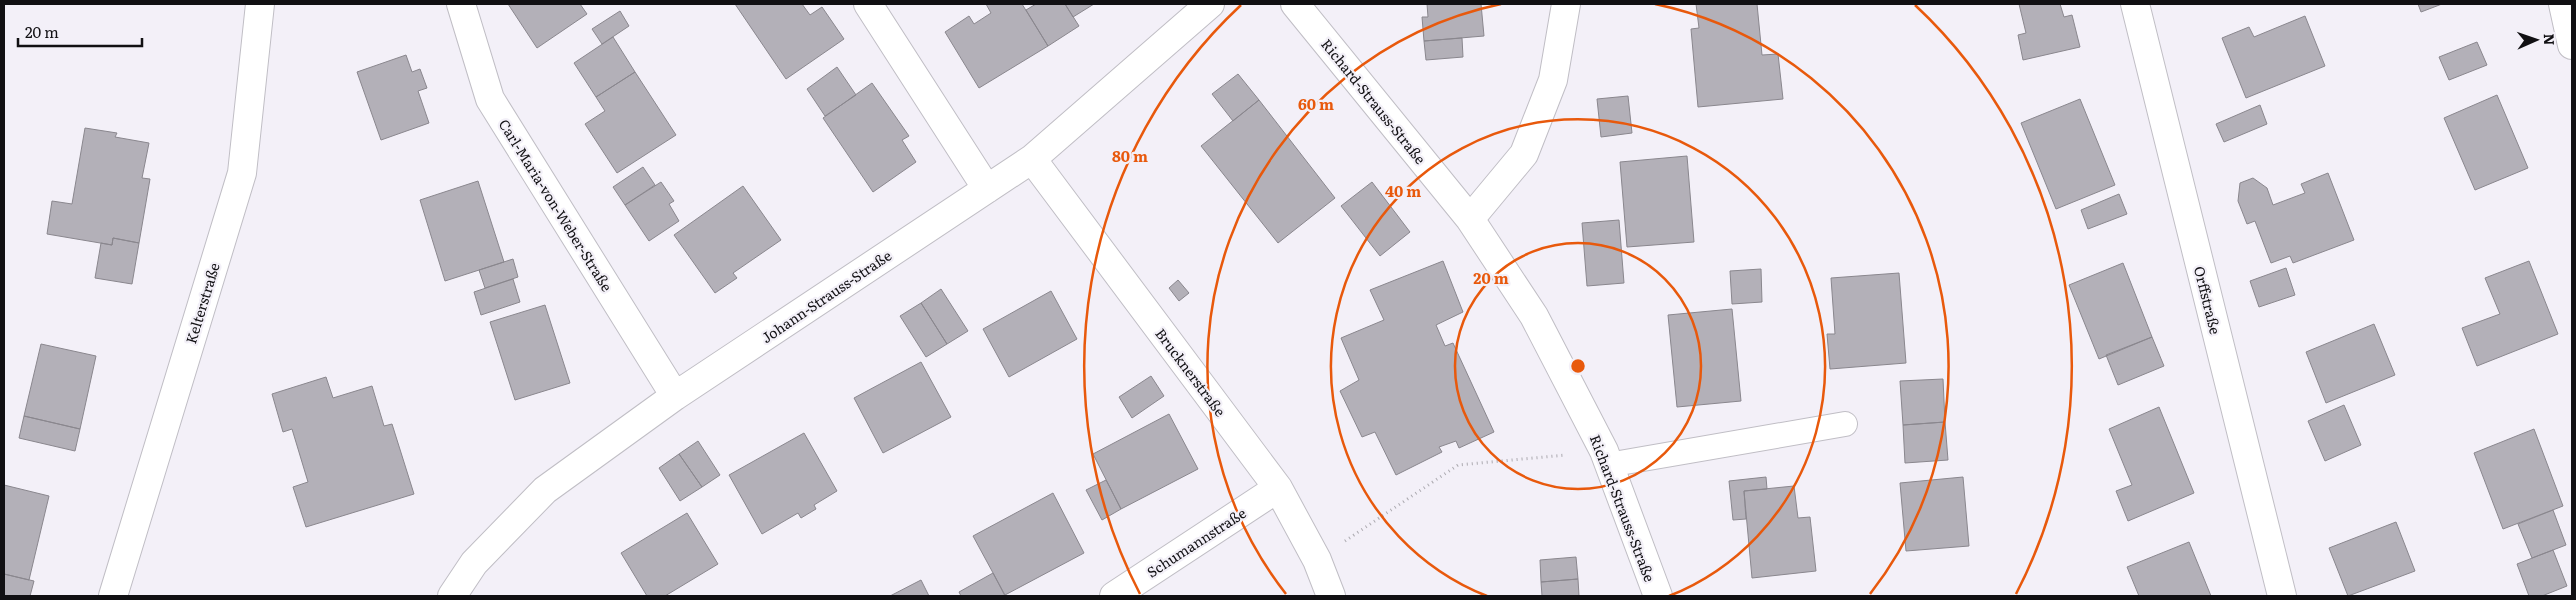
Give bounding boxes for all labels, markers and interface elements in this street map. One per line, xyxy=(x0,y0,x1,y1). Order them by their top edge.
scale bar xyxy=(18,15,141,47)
north arrow xyxy=(2511,15,2561,65)
text: 20 m xyxy=(25,20,59,43)
text: N xyxy=(2540,33,2560,46)
street label: Richard-Strauss-Straße xyxy=(1317,34,1431,168)
text: 60 m xyxy=(1298,92,1334,115)
street label: Carl-Maria-von-Weber-Straße xyxy=(495,115,617,295)
text: 80 m xyxy=(1112,144,1148,167)
text: 40 m xyxy=(1385,179,1421,202)
street label: Johann-Strauss-Straße xyxy=(757,245,895,347)
street label: Kelterstraße xyxy=(180,260,224,346)
street label: Orffstraße xyxy=(2190,264,2226,336)
text: 20 m xyxy=(1473,266,1509,289)
street label: Brucknerstraße xyxy=(1151,324,1231,420)
centre of rings xyxy=(1569,357,1587,375)
street label: Richard-Strauss-Straße xyxy=(1586,432,1660,584)
street label: Schumannstraße xyxy=(1142,502,1250,582)

